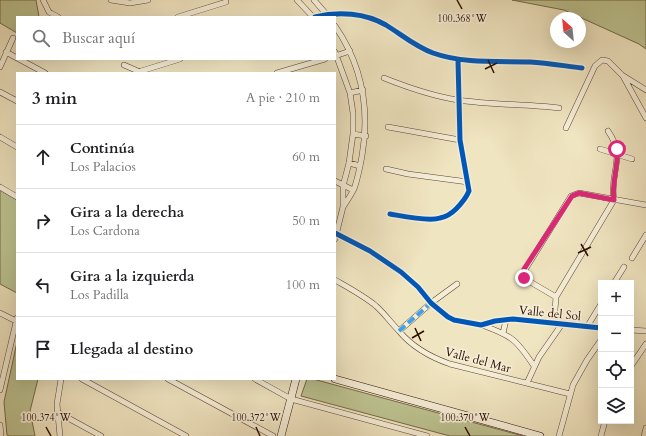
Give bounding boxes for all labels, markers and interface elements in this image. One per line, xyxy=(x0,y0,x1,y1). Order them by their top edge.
text: 100.368°W xyxy=(437,12,488,26)
north arrow xyxy=(550,12,586,48)
search box xyxy=(16,16,336,60)
icon: search xyxy=(30,27,52,49)
text: Buscar aquí xyxy=(62,28,135,48)
text: 3 min xyxy=(32,87,77,110)
text: A pie · 210 m xyxy=(246,89,320,107)
text: Continúa xyxy=(70,138,135,158)
route start xyxy=(608,140,626,158)
icon: ahead xyxy=(32,146,54,168)
text: 60 m xyxy=(292,148,320,166)
text: Los Palacios xyxy=(70,158,136,176)
text: Gira a la derecha xyxy=(70,202,184,222)
icon: right xyxy=(32,210,54,232)
text: 50 m xyxy=(292,212,320,230)
text: Los Cardona xyxy=(70,222,140,240)
text: Gira a la izquierda xyxy=(70,266,194,286)
route end xyxy=(515,269,533,287)
icon: left xyxy=(32,274,54,296)
text: 100 m xyxy=(286,276,320,294)
map controls xyxy=(598,280,634,424)
button: + xyxy=(598,280,634,316)
text: Los Padilla xyxy=(70,286,129,304)
street label: Valle del Sol xyxy=(518,302,582,324)
button: − xyxy=(598,316,634,352)
icon: arrive xyxy=(32,338,54,360)
text: Llegada al destino xyxy=(70,339,193,359)
street label: Valle del Mar xyxy=(443,344,513,377)
button: locate xyxy=(598,352,634,388)
button: layers xyxy=(598,388,634,424)
text: 100.374°W xyxy=(21,411,72,425)
text: 100.372°W xyxy=(231,411,282,425)
text: 100.370°W xyxy=(440,411,491,425)

